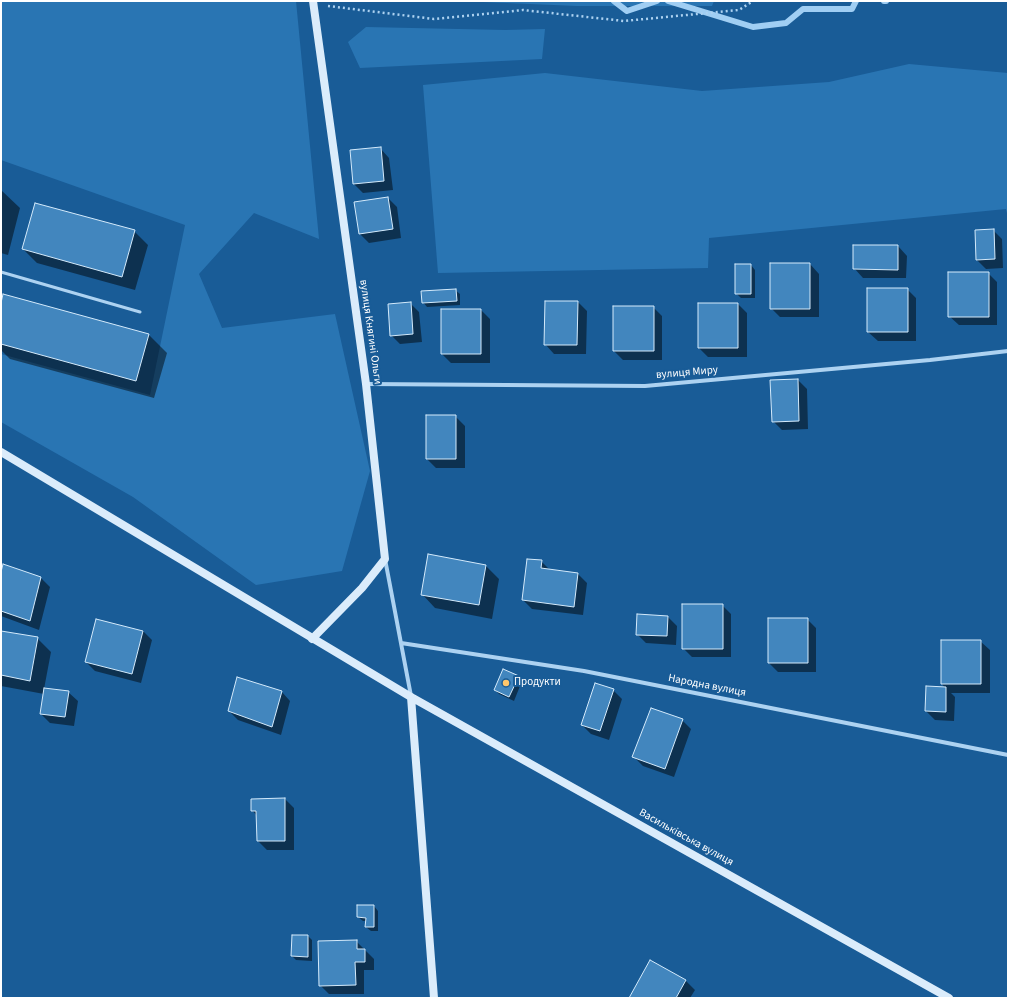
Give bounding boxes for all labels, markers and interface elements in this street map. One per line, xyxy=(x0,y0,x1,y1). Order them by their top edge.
street label: вулиця Княгині Ольги xyxy=(356,279,384,385)
street label: вулиця Миру xyxy=(656,364,718,382)
street label: Народна вулиця xyxy=(667,672,747,700)
place label: Продукти xyxy=(514,676,561,690)
marker: Продукти xyxy=(501,678,511,688)
street label: Васильківська вулиця xyxy=(636,806,736,870)

